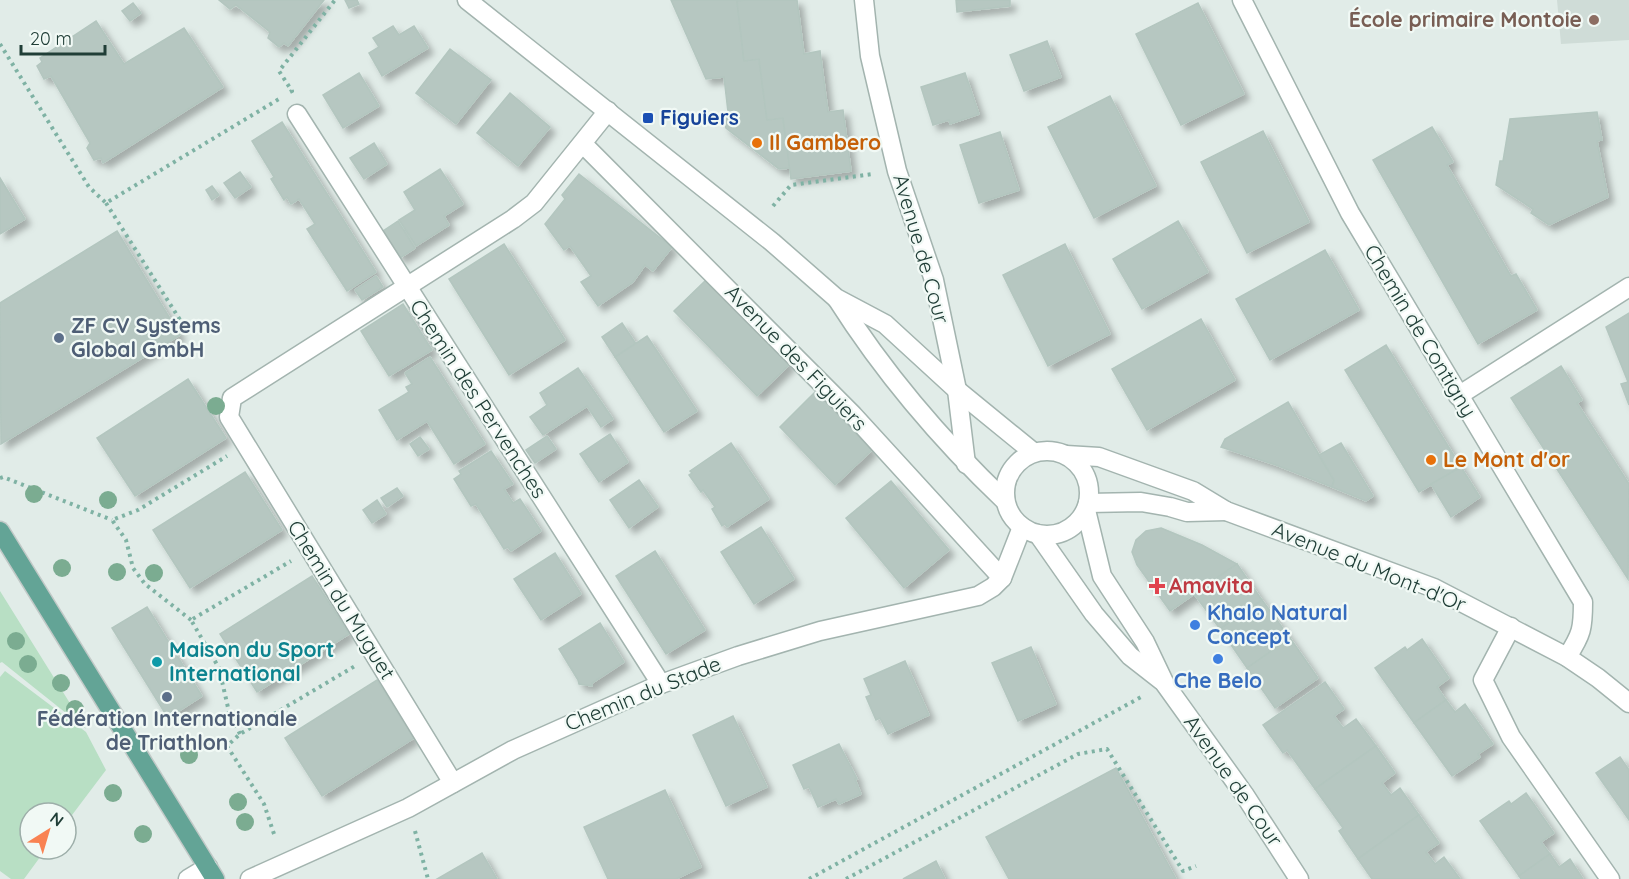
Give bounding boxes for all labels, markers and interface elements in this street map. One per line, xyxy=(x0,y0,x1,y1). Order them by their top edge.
place label: École primaire Montoie xyxy=(1349,6,1582,32)
marker: École primaire Montoie xyxy=(1587,13,1601,27)
scale bar xyxy=(21,18,105,56)
text: 20 m xyxy=(30,27,72,50)
place label: Figuiers xyxy=(660,104,739,130)
marker: Figuiers xyxy=(641,111,655,125)
place label: Il Gambero xyxy=(769,129,881,155)
marker: Il Gambero xyxy=(750,136,764,150)
street label: Avenue de Cour xyxy=(888,171,956,326)
street label: Chemin de Contigny xyxy=(1359,240,1483,421)
street label: Avenue des Figuiers xyxy=(720,279,873,436)
street label: Chemin des Pervenches xyxy=(405,294,553,503)
place label: ZF CV Systems Global GmbH xyxy=(71,312,221,362)
marker: ZF CV Systems Global GmbH xyxy=(52,331,66,345)
place label: Le Mont d'or xyxy=(1443,446,1570,472)
marker: Le Mont d'or xyxy=(1424,453,1438,467)
street label: Chemin du Muguet xyxy=(282,515,401,684)
street label: Avenue du Mont-d'Or xyxy=(1269,515,1470,617)
place label: Amavita xyxy=(1169,572,1253,598)
marker: Amavita xyxy=(1150,579,1164,593)
place label: Khalo Natural Concept xyxy=(1207,599,1348,649)
marker: Khalo Natural Concept xyxy=(1188,618,1202,632)
place label: Maison du Sport International xyxy=(169,636,334,686)
street label: Chemin du Stade xyxy=(561,650,724,736)
marker: Che Belo xyxy=(1211,652,1225,666)
marker: Maison du Sport International xyxy=(150,655,164,669)
place label: Che Belo xyxy=(1174,667,1262,693)
marker: Fédération Internationale de Triathlon xyxy=(160,690,174,704)
place label: Fédération Internationale de Triathlon xyxy=(37,705,297,755)
street label: Avenue de Cour xyxy=(1179,710,1289,851)
north arrow xyxy=(18,801,78,861)
text: N xyxy=(46,807,68,831)

